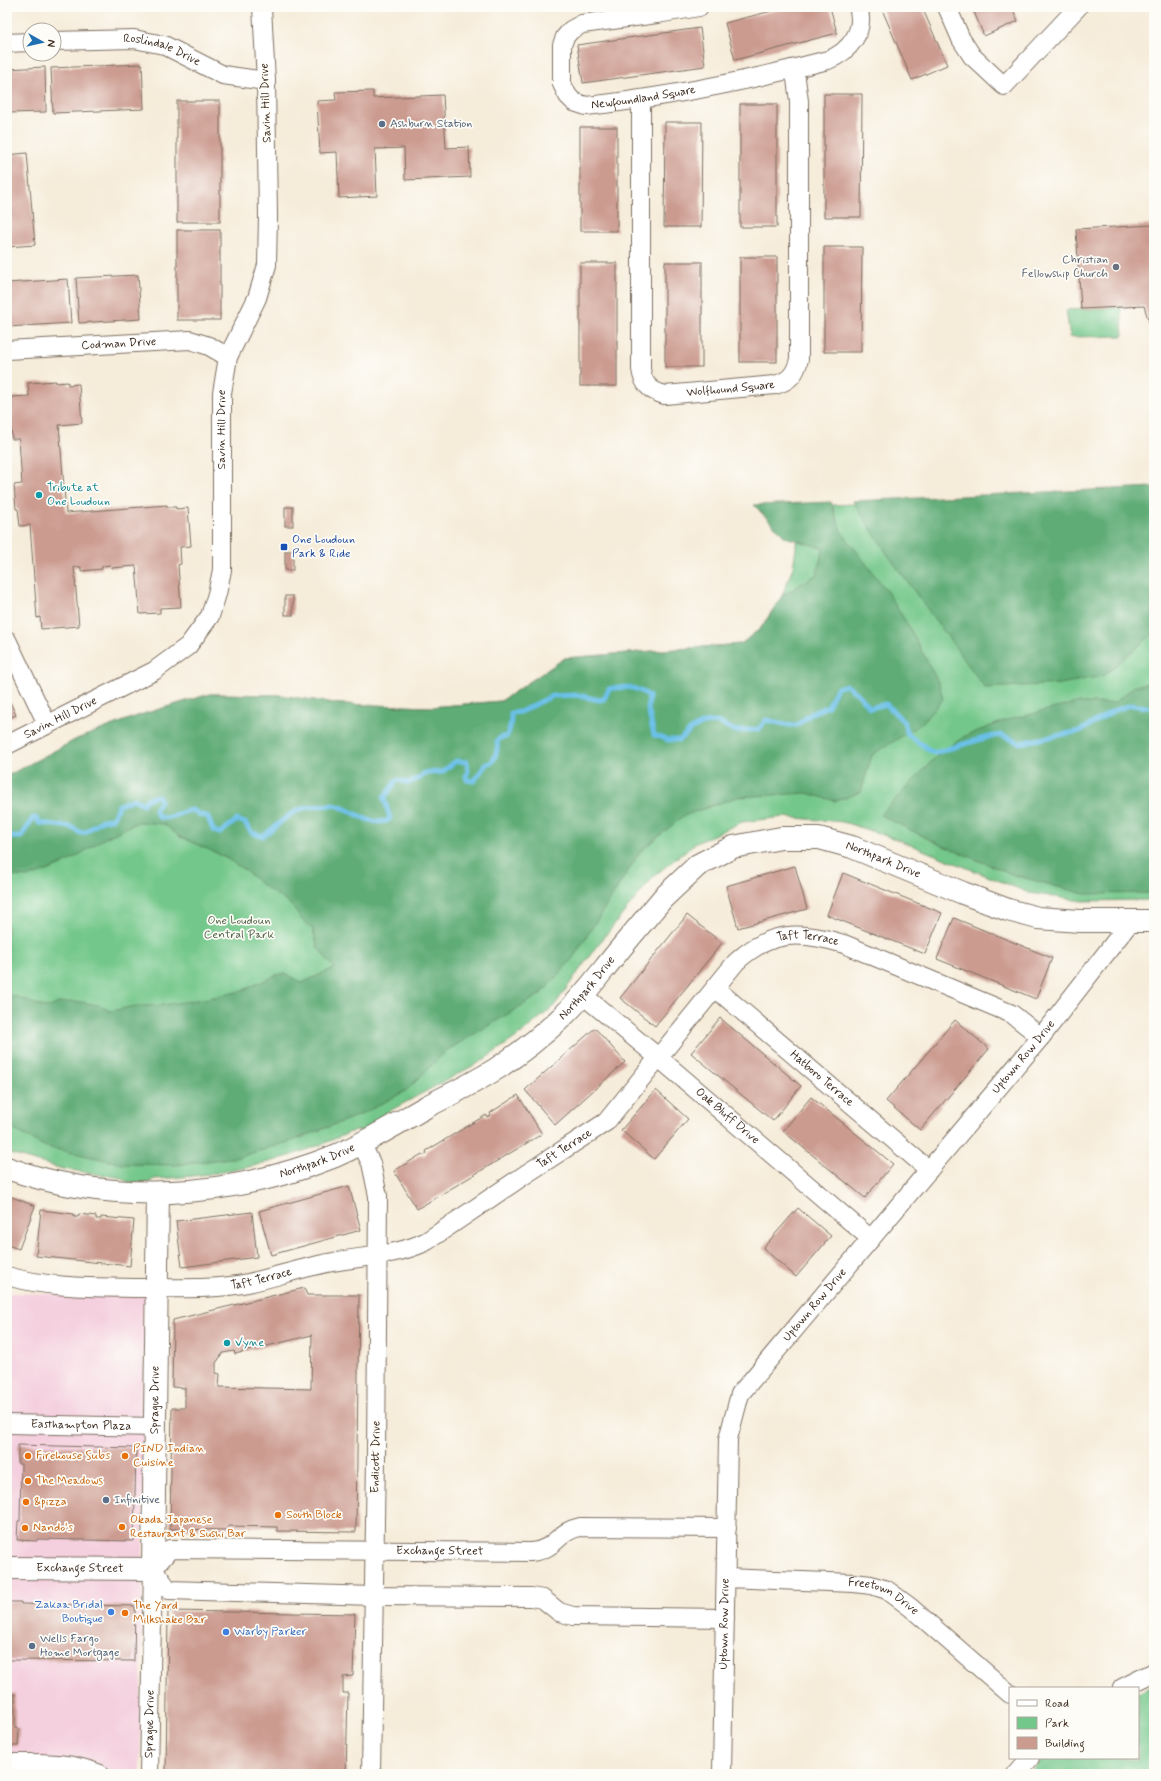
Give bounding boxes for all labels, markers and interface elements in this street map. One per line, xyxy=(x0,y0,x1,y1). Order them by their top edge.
north arrow xyxy=(22,22,62,62)
street label: Roslindale Drive xyxy=(123,31,203,70)
text: N xyxy=(43,39,58,48)
street label: Savin Hill Drive xyxy=(257,63,275,143)
street label: Newfoundland Square xyxy=(590,82,697,113)
place label: Ashburn Station xyxy=(390,116,472,132)
marker: Ashburn Station xyxy=(377,119,387,129)
place label: Christian Fellowship Church xyxy=(1022,252,1108,282)
marker: Christian Fellowship Church xyxy=(1111,262,1121,272)
street label: Codman Drive xyxy=(81,334,157,354)
street label: Wolfhound Square xyxy=(686,377,776,401)
street label: Savin Hill Drive xyxy=(214,388,230,469)
place label: Tribute at One Loudoun xyxy=(47,480,110,510)
marker: Tribute at One Loudoun xyxy=(34,490,44,500)
place label: One Loudoun Park & Ride xyxy=(292,532,355,562)
marker: One Loudoun Park & Ride xyxy=(279,542,289,552)
street label: Savin Hill Drive xyxy=(21,693,100,743)
street label: Northpark Drive xyxy=(844,838,923,882)
park label: One Loudoun Central Park xyxy=(204,913,274,943)
street label: Taft Terrace xyxy=(775,927,841,950)
street label: Northpark Drive xyxy=(555,953,619,1024)
street label: Uptown Row Drive xyxy=(988,1017,1059,1097)
street label: Hatboro Terrace xyxy=(786,1047,857,1111)
street label: Oak Bluff Drive xyxy=(692,1084,763,1148)
street label: Taft Terrace xyxy=(534,1125,596,1173)
street label: Northpark Drive xyxy=(278,1140,358,1182)
street label: Taft Terrace xyxy=(229,1264,294,1294)
street label: Uptown Row Drive xyxy=(779,1265,851,1345)
place label: Vyne xyxy=(235,1335,264,1351)
marker: Vyne xyxy=(222,1338,232,1348)
street label: Sprague Drive xyxy=(147,1366,164,1434)
street label: Easthampton Plaza xyxy=(31,1416,131,1435)
street label: Endicott Drive xyxy=(367,1421,385,1493)
place label: PIND Indian Cuisine xyxy=(133,1441,205,1471)
place label: Firehouse Subs xyxy=(36,1448,111,1464)
marker: Firehouse Subs xyxy=(23,1451,33,1461)
marker: PIND Indian Cuisine xyxy=(120,1451,130,1461)
place label: The Meadows xyxy=(36,1473,103,1489)
marker: The Meadows xyxy=(23,1476,33,1486)
place label: Infinitive xyxy=(114,1492,160,1508)
place label: &pizza xyxy=(34,1494,67,1510)
marker: Infinitive xyxy=(101,1495,111,1505)
marker: &pizza xyxy=(21,1497,31,1507)
place label: South Block xyxy=(286,1507,342,1523)
marker: South Block xyxy=(273,1510,283,1520)
place label: Okada Japanese Restaurant & Sushi Bar xyxy=(130,1512,246,1542)
place label: Nando's xyxy=(33,1520,74,1536)
marker: Okada Japanese Restaurant & Sushi Bar xyxy=(117,1522,127,1532)
marker: Nando's xyxy=(20,1523,30,1533)
street label: Exchange Street xyxy=(396,1543,484,1560)
street label: Exchange Street xyxy=(36,1560,124,1578)
street label: Freetown Drive xyxy=(848,1575,922,1619)
street label: Uptown Row Drive xyxy=(716,1578,734,1670)
place label: Zakaa Bridal Boutique xyxy=(34,1597,103,1627)
place label: The Yard Milkshake Bar xyxy=(133,1598,207,1628)
marker: Zakaa Bridal Boutique xyxy=(106,1607,116,1617)
marker: The Yard Milkshake Bar xyxy=(120,1608,130,1618)
place label: Warby Parker xyxy=(234,1624,306,1640)
marker: Warby Parker xyxy=(221,1627,231,1637)
place label: Wells Fargo Home Mortgage xyxy=(40,1631,119,1661)
marker: Wells Fargo Home Mortgage xyxy=(27,1641,37,1651)
legend xyxy=(1009,1687,1139,1759)
street label: Sprague Drive xyxy=(141,1690,159,1758)
text: Road xyxy=(1045,1696,1069,1712)
text: Park xyxy=(1045,1716,1069,1732)
text: Building xyxy=(1045,1736,1085,1753)

